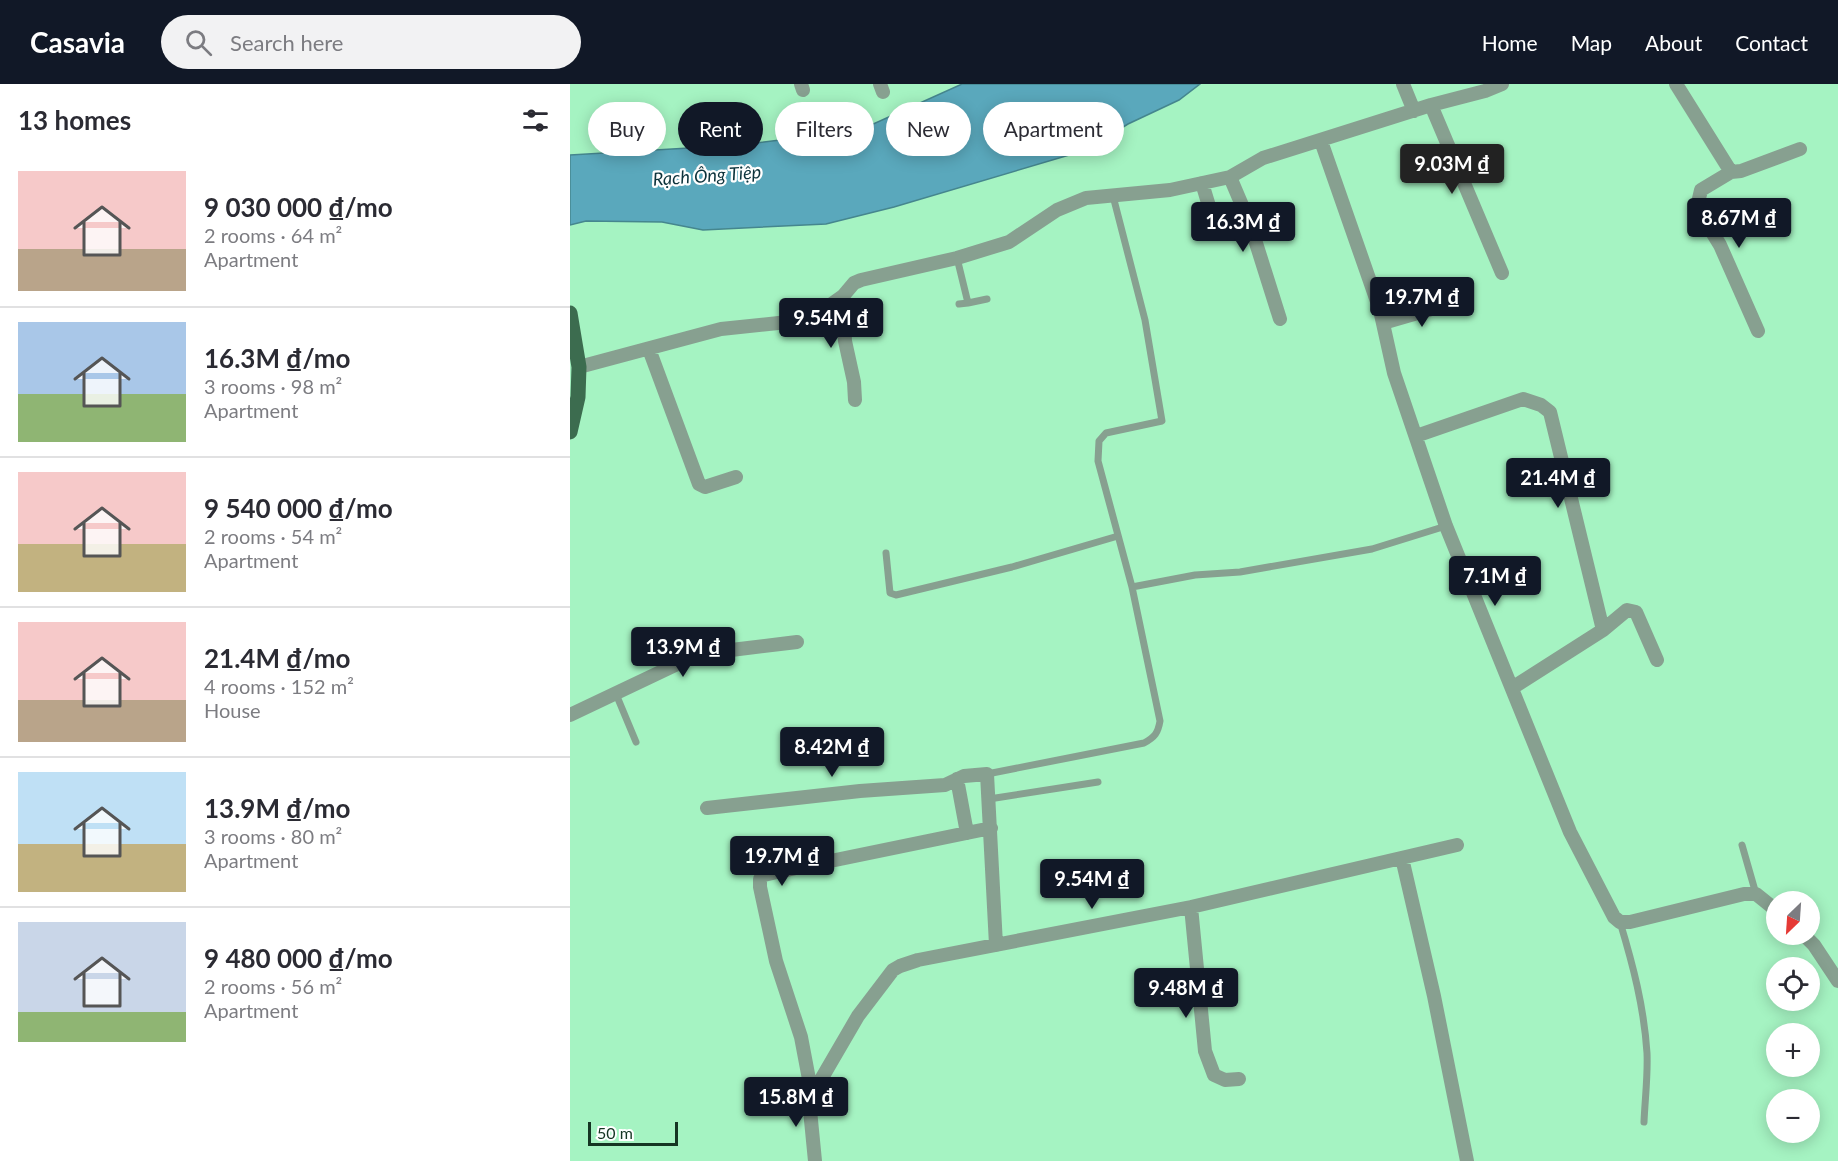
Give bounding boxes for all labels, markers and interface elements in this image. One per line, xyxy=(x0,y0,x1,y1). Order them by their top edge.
search box xyxy=(161,15,581,69)
text: Casavia xyxy=(30,25,125,59)
icon: search xyxy=(182,26,215,59)
text: Search here xyxy=(230,29,344,56)
text: Home xyxy=(1482,30,1538,55)
text: Map xyxy=(1571,30,1612,55)
text: About xyxy=(1645,30,1702,55)
text: Contact xyxy=(1735,30,1808,55)
chip: Buy xyxy=(588,102,666,156)
chip: Rent xyxy=(678,102,763,156)
chip: Filters xyxy=(775,102,874,156)
chip: New xyxy=(886,102,971,156)
chip: Apartment xyxy=(983,102,1124,156)
text: 13 homes xyxy=(18,104,131,136)
icon: filters xyxy=(519,104,552,137)
pin: 9.03M ₫ xyxy=(1397,144,1507,195)
text: 9.03M ₫ xyxy=(1414,151,1490,175)
water label: Rạch Ông Tiệp xyxy=(652,160,762,190)
text: 9 030 000 ₫/mo xyxy=(204,191,393,223)
icon: home xyxy=(66,195,138,267)
pin: 8.67M ₫ xyxy=(1684,198,1794,249)
pin: 16.3M ₫ xyxy=(1188,202,1298,253)
text: 8.67M ₫ xyxy=(1701,205,1777,229)
text: 16.3M ₫ xyxy=(1205,209,1281,233)
text: 2 rooms · 64 m² xyxy=(204,223,342,247)
text: Apartment xyxy=(204,247,298,271)
pin: 19.7M ₫ xyxy=(1367,277,1477,328)
text: 19.7M ₫ xyxy=(1384,284,1460,308)
pin: 9.54M ₫ xyxy=(776,298,886,349)
text: 9.54M ₫ xyxy=(793,305,869,329)
text: 16.3M ₫/mo xyxy=(204,342,350,374)
icon: home xyxy=(66,346,138,418)
text: 3 rooms · 98 m² xyxy=(204,374,342,398)
text: Apartment xyxy=(204,398,298,422)
pin: 21.4M ₫ xyxy=(1503,458,1613,509)
text: 21.4M ₫ xyxy=(1520,465,1596,489)
text: 9 540 000 ₫/mo xyxy=(204,492,393,524)
icon: home xyxy=(66,496,138,568)
text: 2 rooms · 54 m² xyxy=(204,524,342,548)
text: Apartment xyxy=(204,548,298,572)
pin: 7.1M ₫ xyxy=(1446,556,1544,607)
text: 7.1M ₫ xyxy=(1463,563,1527,587)
pin: 13.9M ₫ xyxy=(628,627,738,678)
text: 13.9M ₫ xyxy=(645,634,721,658)
text: 21.4M ₫/mo xyxy=(204,642,350,674)
icon: home xyxy=(66,646,138,718)
text: 4 rooms · 152 m² xyxy=(204,674,354,698)
text: House xyxy=(204,698,261,722)
pin: 8.42M ₫ xyxy=(777,727,887,778)
text: 8.42M ₫ xyxy=(794,734,870,758)
text: 13.9M ₫/mo xyxy=(204,792,350,824)
icon: home xyxy=(66,796,138,868)
text: 3 rooms · 80 m² xyxy=(204,824,342,848)
pin: 19.7M ₫ xyxy=(727,836,837,887)
text: 19.7M ₫ xyxy=(744,843,820,867)
text: Apartment xyxy=(204,848,298,872)
pin: 9.54M ₫ xyxy=(1037,859,1147,910)
text: 9.54M ₫ xyxy=(1054,866,1130,890)
north arrow xyxy=(1766,891,1820,945)
map controls xyxy=(1766,891,1820,1143)
text: 9 480 000 ₫/mo xyxy=(204,942,393,974)
icon: home xyxy=(66,946,138,1018)
button: locate xyxy=(1766,957,1820,1011)
pin: 9.48M ₫ xyxy=(1131,968,1241,1019)
text: 2 rooms · 56 m² xyxy=(204,974,342,998)
text: 9.48M ₫ xyxy=(1148,975,1224,999)
text: Apartment xyxy=(204,998,298,1022)
button: + xyxy=(1766,1023,1820,1077)
pin: 15.8M ₫ xyxy=(741,1077,851,1128)
text: 15.8M ₫ xyxy=(758,1084,834,1108)
button: − xyxy=(1766,1089,1820,1143)
scale bar xyxy=(588,1119,678,1146)
text: 50 m xyxy=(597,1123,633,1142)

